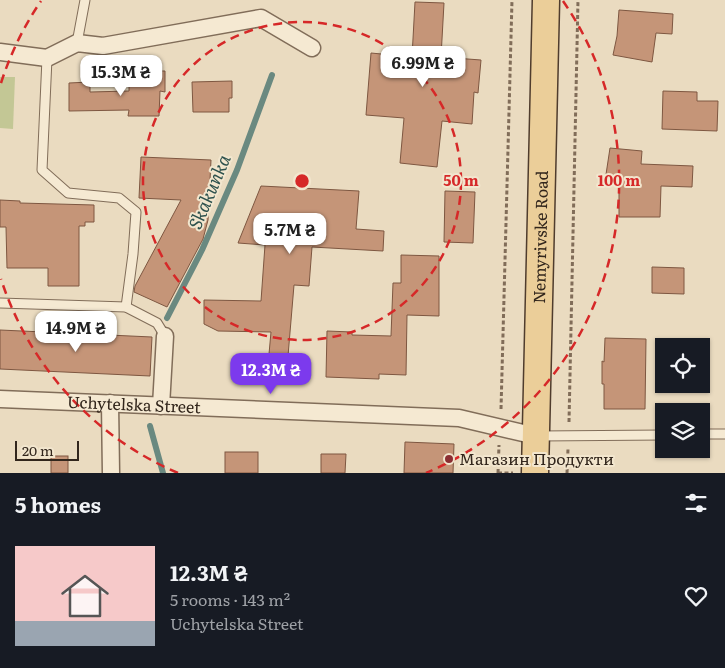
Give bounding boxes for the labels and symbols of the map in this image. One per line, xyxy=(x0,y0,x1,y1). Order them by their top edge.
pin: 6.99M ₴ xyxy=(377,46,469,88)
pin: 15.3M ₴ xyxy=(75,54,167,97)
water label: Skakunka xyxy=(181,149,237,233)
text: 50 m xyxy=(443,168,479,191)
text: 100 m xyxy=(598,168,640,191)
street label: Nemyrivske Road xyxy=(526,170,553,304)
centre of rings xyxy=(293,172,311,190)
pin: 5.7M ₴ xyxy=(249,212,331,255)
pin: 14.9M ₴ xyxy=(30,310,122,353)
pin: 12.3M ₴ xyxy=(225,352,317,395)
street label: Uchytelska Street xyxy=(67,389,202,418)
scale bar xyxy=(15,438,79,461)
place label: Магазин Продукти xyxy=(459,446,614,470)
marker: Магазин Продукти xyxy=(443,453,455,465)

